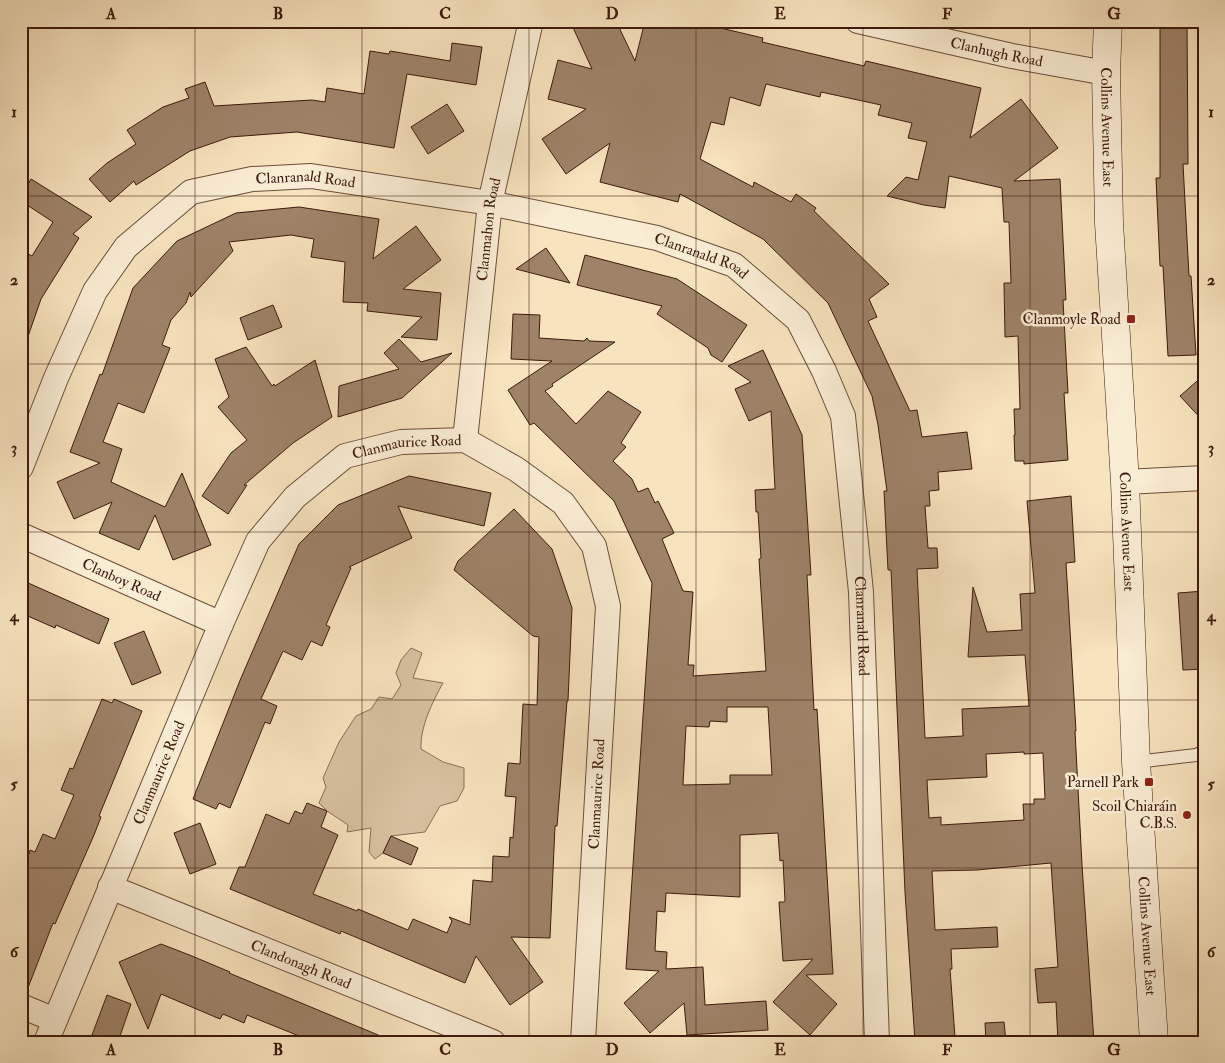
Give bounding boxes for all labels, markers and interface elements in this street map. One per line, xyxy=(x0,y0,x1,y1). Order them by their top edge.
text: A xyxy=(105,4,117,24)
text: B xyxy=(273,4,283,24)
text: C xyxy=(439,4,451,24)
text: D xyxy=(605,4,619,24)
text: E xyxy=(774,4,786,24)
text: F xyxy=(942,4,952,24)
text: G xyxy=(1107,4,1121,24)
street label: Clanhugh Road xyxy=(948,33,1045,71)
street label: Collins Avenue East xyxy=(1096,67,1118,187)
text: 1 xyxy=(11,102,17,122)
text: 1 xyxy=(1208,102,1214,122)
street label: Clanranald Road xyxy=(255,166,357,192)
street label: Clanmahon Road xyxy=(472,175,505,282)
street label: Clanranald Road xyxy=(652,228,753,283)
text: 2 xyxy=(10,270,18,290)
text: 2 xyxy=(1207,270,1215,290)
place label: Clanmoyle Road xyxy=(1022,310,1122,329)
marker: Clanmoyle Road xyxy=(1125,313,1137,325)
street label: Clanmaurice Road xyxy=(350,431,462,463)
text: 3 xyxy=(11,438,17,458)
text: 3 xyxy=(1208,438,1214,458)
street label: Collins Avenue East xyxy=(1115,471,1139,592)
street label: Clanboy Road xyxy=(79,554,164,606)
street label: Clanranald Road xyxy=(850,575,874,677)
text: 4 xyxy=(9,606,20,626)
text: 4 xyxy=(1206,606,1217,626)
street label: Clanmaurice Road xyxy=(129,717,189,827)
street label: Clanmaurice Road xyxy=(585,738,609,850)
place label: Parnell Park xyxy=(1067,773,1139,792)
text: 5 xyxy=(10,774,18,794)
text: 5 xyxy=(1207,774,1215,794)
marker: Parnell Park xyxy=(1143,776,1155,788)
place label: Scoil Chiaráin C.B.S. xyxy=(1092,797,1177,833)
marker: Scoil Chiaráin C.B.S. xyxy=(1181,809,1193,821)
street label: Collins Avenue East xyxy=(1134,876,1161,996)
street label: Clandonagh Road xyxy=(248,935,355,993)
text: 6 xyxy=(10,942,20,962)
text: 6 xyxy=(1207,942,1217,962)
text: A xyxy=(105,1040,117,1060)
text: B xyxy=(273,1040,283,1060)
text: C xyxy=(439,1040,451,1060)
text: D xyxy=(605,1040,619,1060)
text: E xyxy=(774,1040,786,1060)
text: F xyxy=(942,1040,952,1060)
text: G xyxy=(1107,1040,1121,1060)

